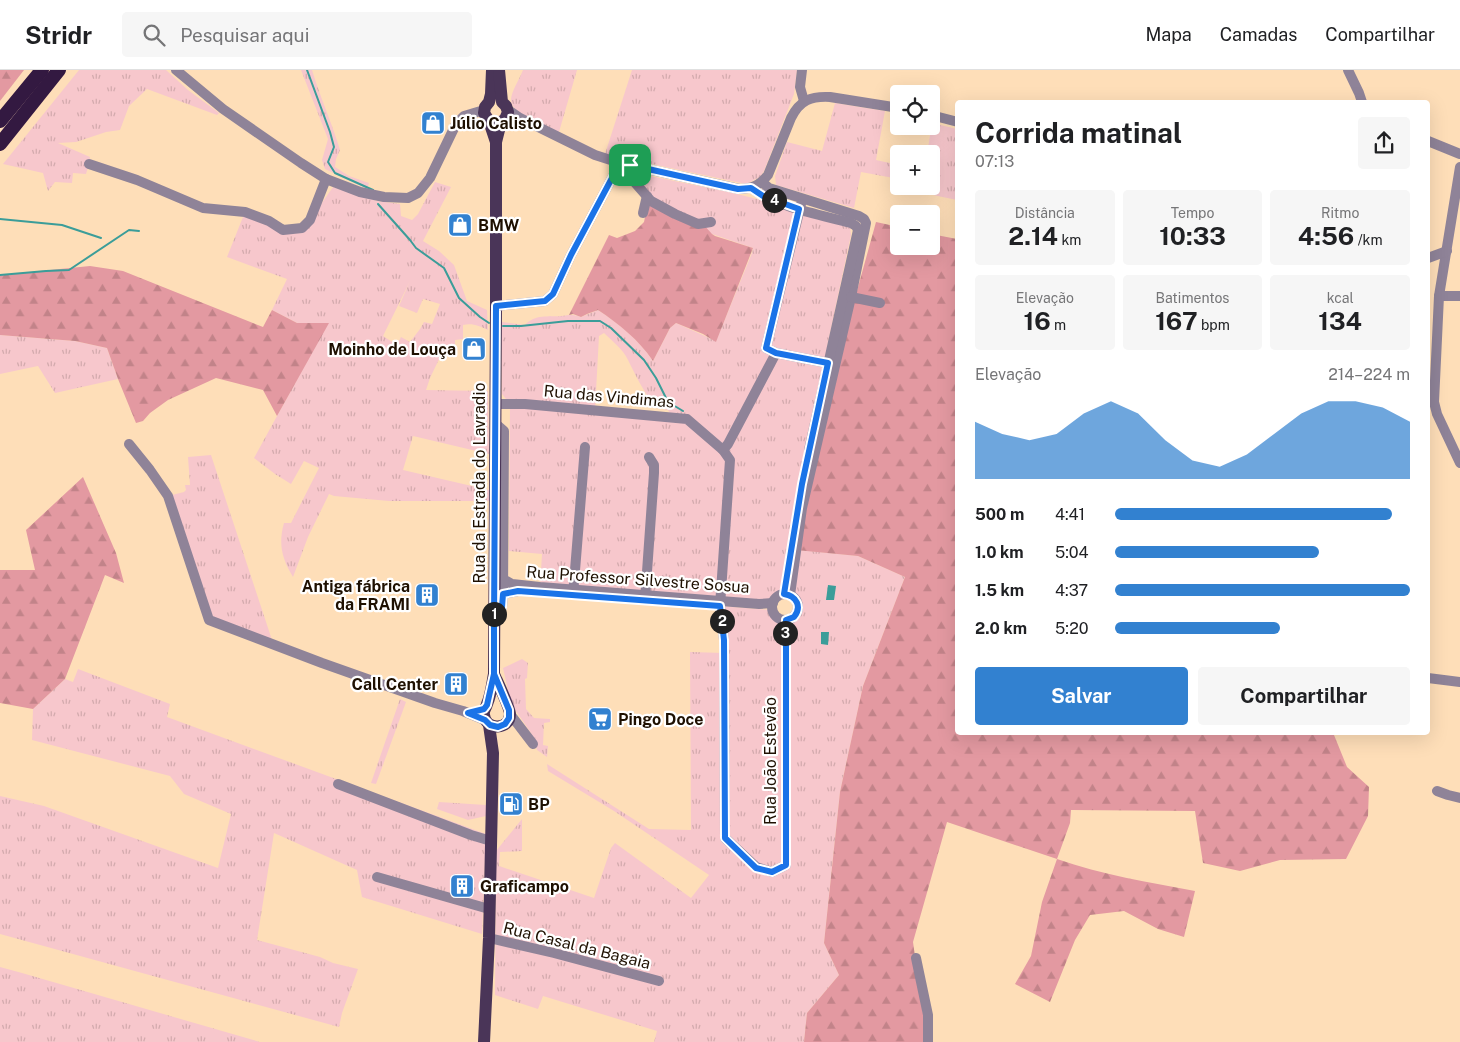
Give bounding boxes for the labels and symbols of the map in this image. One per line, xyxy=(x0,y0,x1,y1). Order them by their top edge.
shop icon: Júlio Calisto xyxy=(420,110,446,136)
place label: Júlio Calisto xyxy=(450,114,542,133)
pin xyxy=(609,144,651,186)
pin: 4 xyxy=(762,188,786,212)
shop icon: BMW xyxy=(447,212,473,238)
place label: BMW xyxy=(478,216,520,235)
shop icon: Moinho de Louça xyxy=(461,336,487,362)
place label: Moinho de Louça xyxy=(328,340,456,359)
street label: Rua das Vindimas xyxy=(543,381,675,412)
street label: Rua da Estrada do Lavradio xyxy=(470,382,489,584)
street label: Rua Professor Silvestre Sosua xyxy=(526,562,750,597)
place label: Antiga fábrica da FRAMI xyxy=(302,577,410,614)
building icon: Antiga fábrica da FRAMI xyxy=(414,582,440,608)
pin: 1 xyxy=(482,602,506,626)
pin: 2 xyxy=(710,608,734,634)
pin: 3 xyxy=(772,620,798,646)
building icon: Call Center xyxy=(443,671,469,697)
place label: Call Center xyxy=(352,675,438,694)
street label: Rua João Estevão xyxy=(761,697,780,825)
supermarket icon: Pingo Doce xyxy=(587,706,613,732)
place label: Pingo Doce xyxy=(618,710,704,729)
fuel station icon: BP xyxy=(498,791,524,817)
place label: BP xyxy=(528,795,550,814)
building icon: Graficampo xyxy=(449,873,475,899)
place label: Graficampo xyxy=(480,877,569,896)
street label: Rua Casal da Bagaia xyxy=(501,918,652,973)

